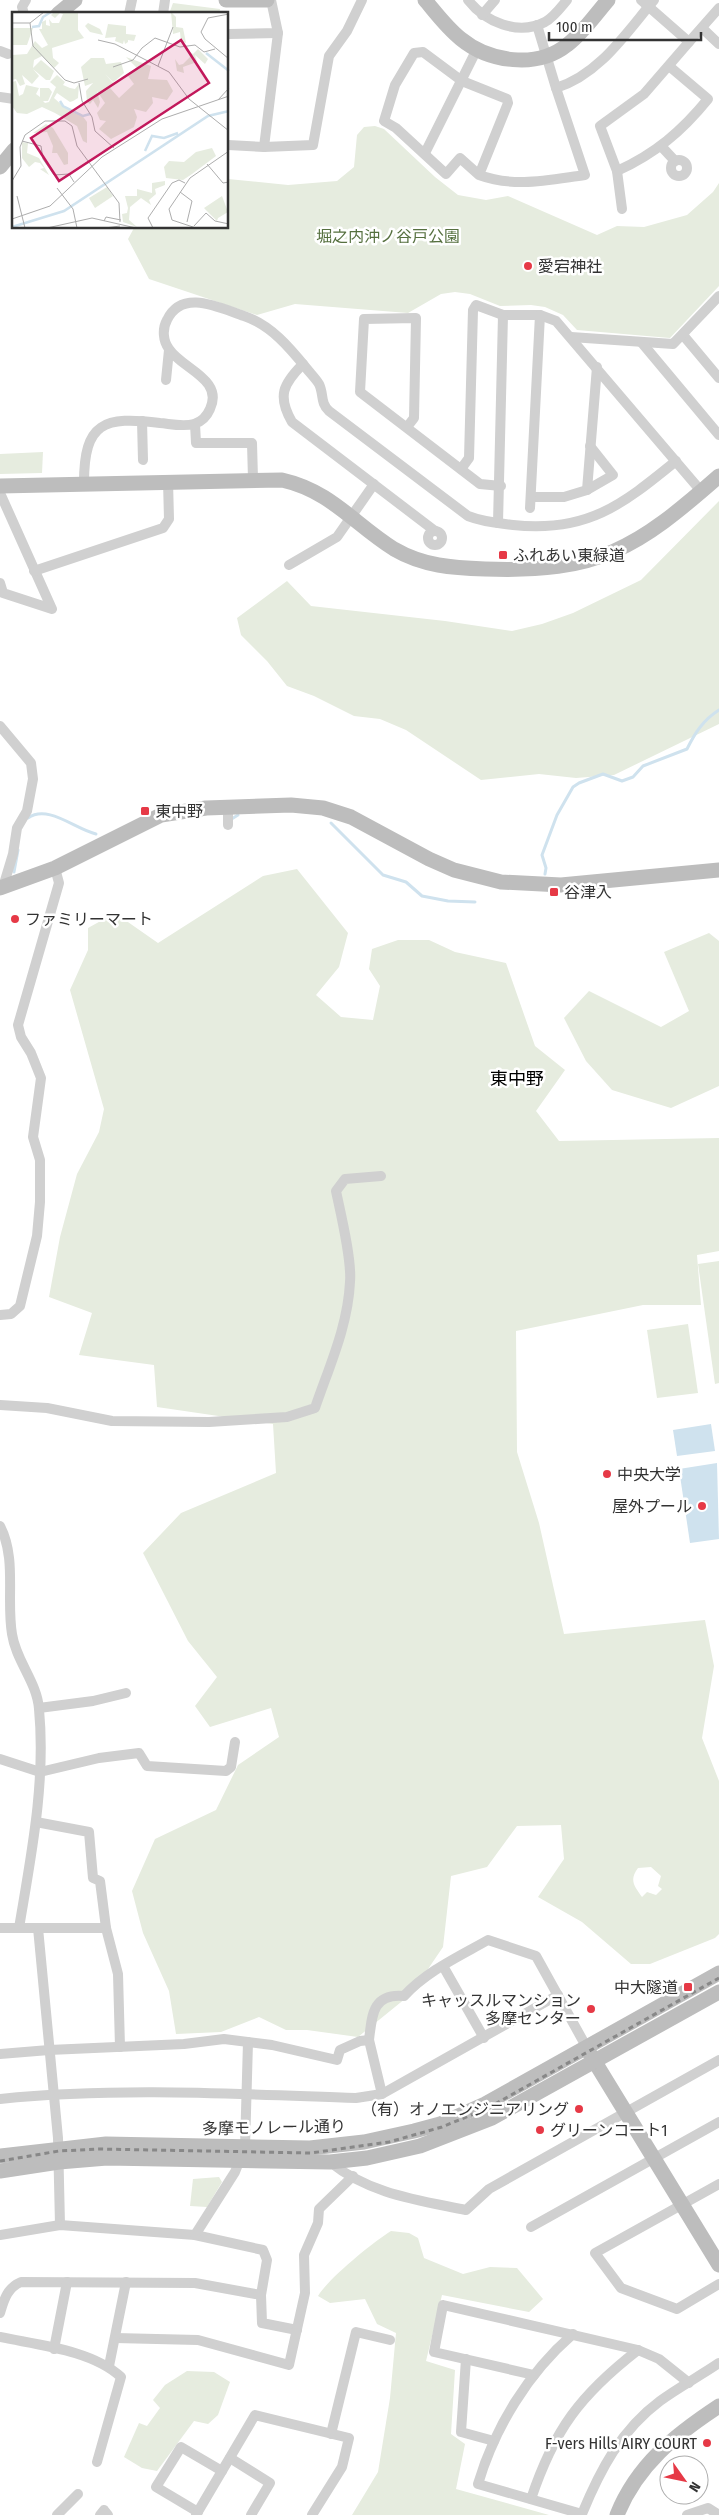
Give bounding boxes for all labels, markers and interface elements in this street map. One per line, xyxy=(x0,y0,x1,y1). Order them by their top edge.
scale bar xyxy=(549,10,702,42)
inset map xyxy=(12,12,229,229)
text: 100 m xyxy=(556,18,593,36)
park label: 堀之内沖ノ谷戸公園 xyxy=(316,227,460,246)
place label: 愛宕神社 xyxy=(538,257,602,276)
marker: 愛宕神社 xyxy=(522,260,534,272)
place label: ふれあい東緑道 xyxy=(513,546,625,565)
marker: ふれあい東緑道 xyxy=(497,549,509,561)
place label: 東中野 xyxy=(155,802,203,821)
marker: 東中野 xyxy=(139,805,151,817)
place label: 谷津入 xyxy=(564,883,612,902)
marker: 谷津入 xyxy=(548,886,560,898)
place label: ファミリーマート xyxy=(25,910,153,929)
marker: ファミリーマート xyxy=(9,913,21,925)
district label: 東中野 xyxy=(490,1068,544,1090)
place label: 中央大学 xyxy=(617,1465,681,1484)
marker: 中央大学 xyxy=(601,1468,613,1480)
place label: 屋外プール xyxy=(612,1497,692,1516)
marker: 屋外プール xyxy=(696,1500,708,1512)
place label: 中大隧道 xyxy=(614,1978,678,1997)
marker: 中大隧道 xyxy=(682,1981,694,1993)
place label: キャッスルマンション 多摩センター xyxy=(421,1991,581,2028)
marker: キャッスルマンション 多摩センター xyxy=(585,2003,597,2015)
place label: （有）オノエンジニアリング xyxy=(361,2100,569,2119)
marker: （有）オノエンジニアリング xyxy=(573,2103,585,2115)
street label: 多摩モノレール通り xyxy=(202,2117,346,2138)
place label: グリーンコート1 xyxy=(550,2121,667,2140)
marker: グリーンコート1 xyxy=(534,2124,546,2136)
place label: F-vers Hills AIRY COURT xyxy=(545,2434,698,2453)
marker: F-vers Hills AIRY COURT xyxy=(701,2437,713,2449)
north arrow xyxy=(659,2455,709,2505)
text: N xyxy=(685,2479,704,2495)

